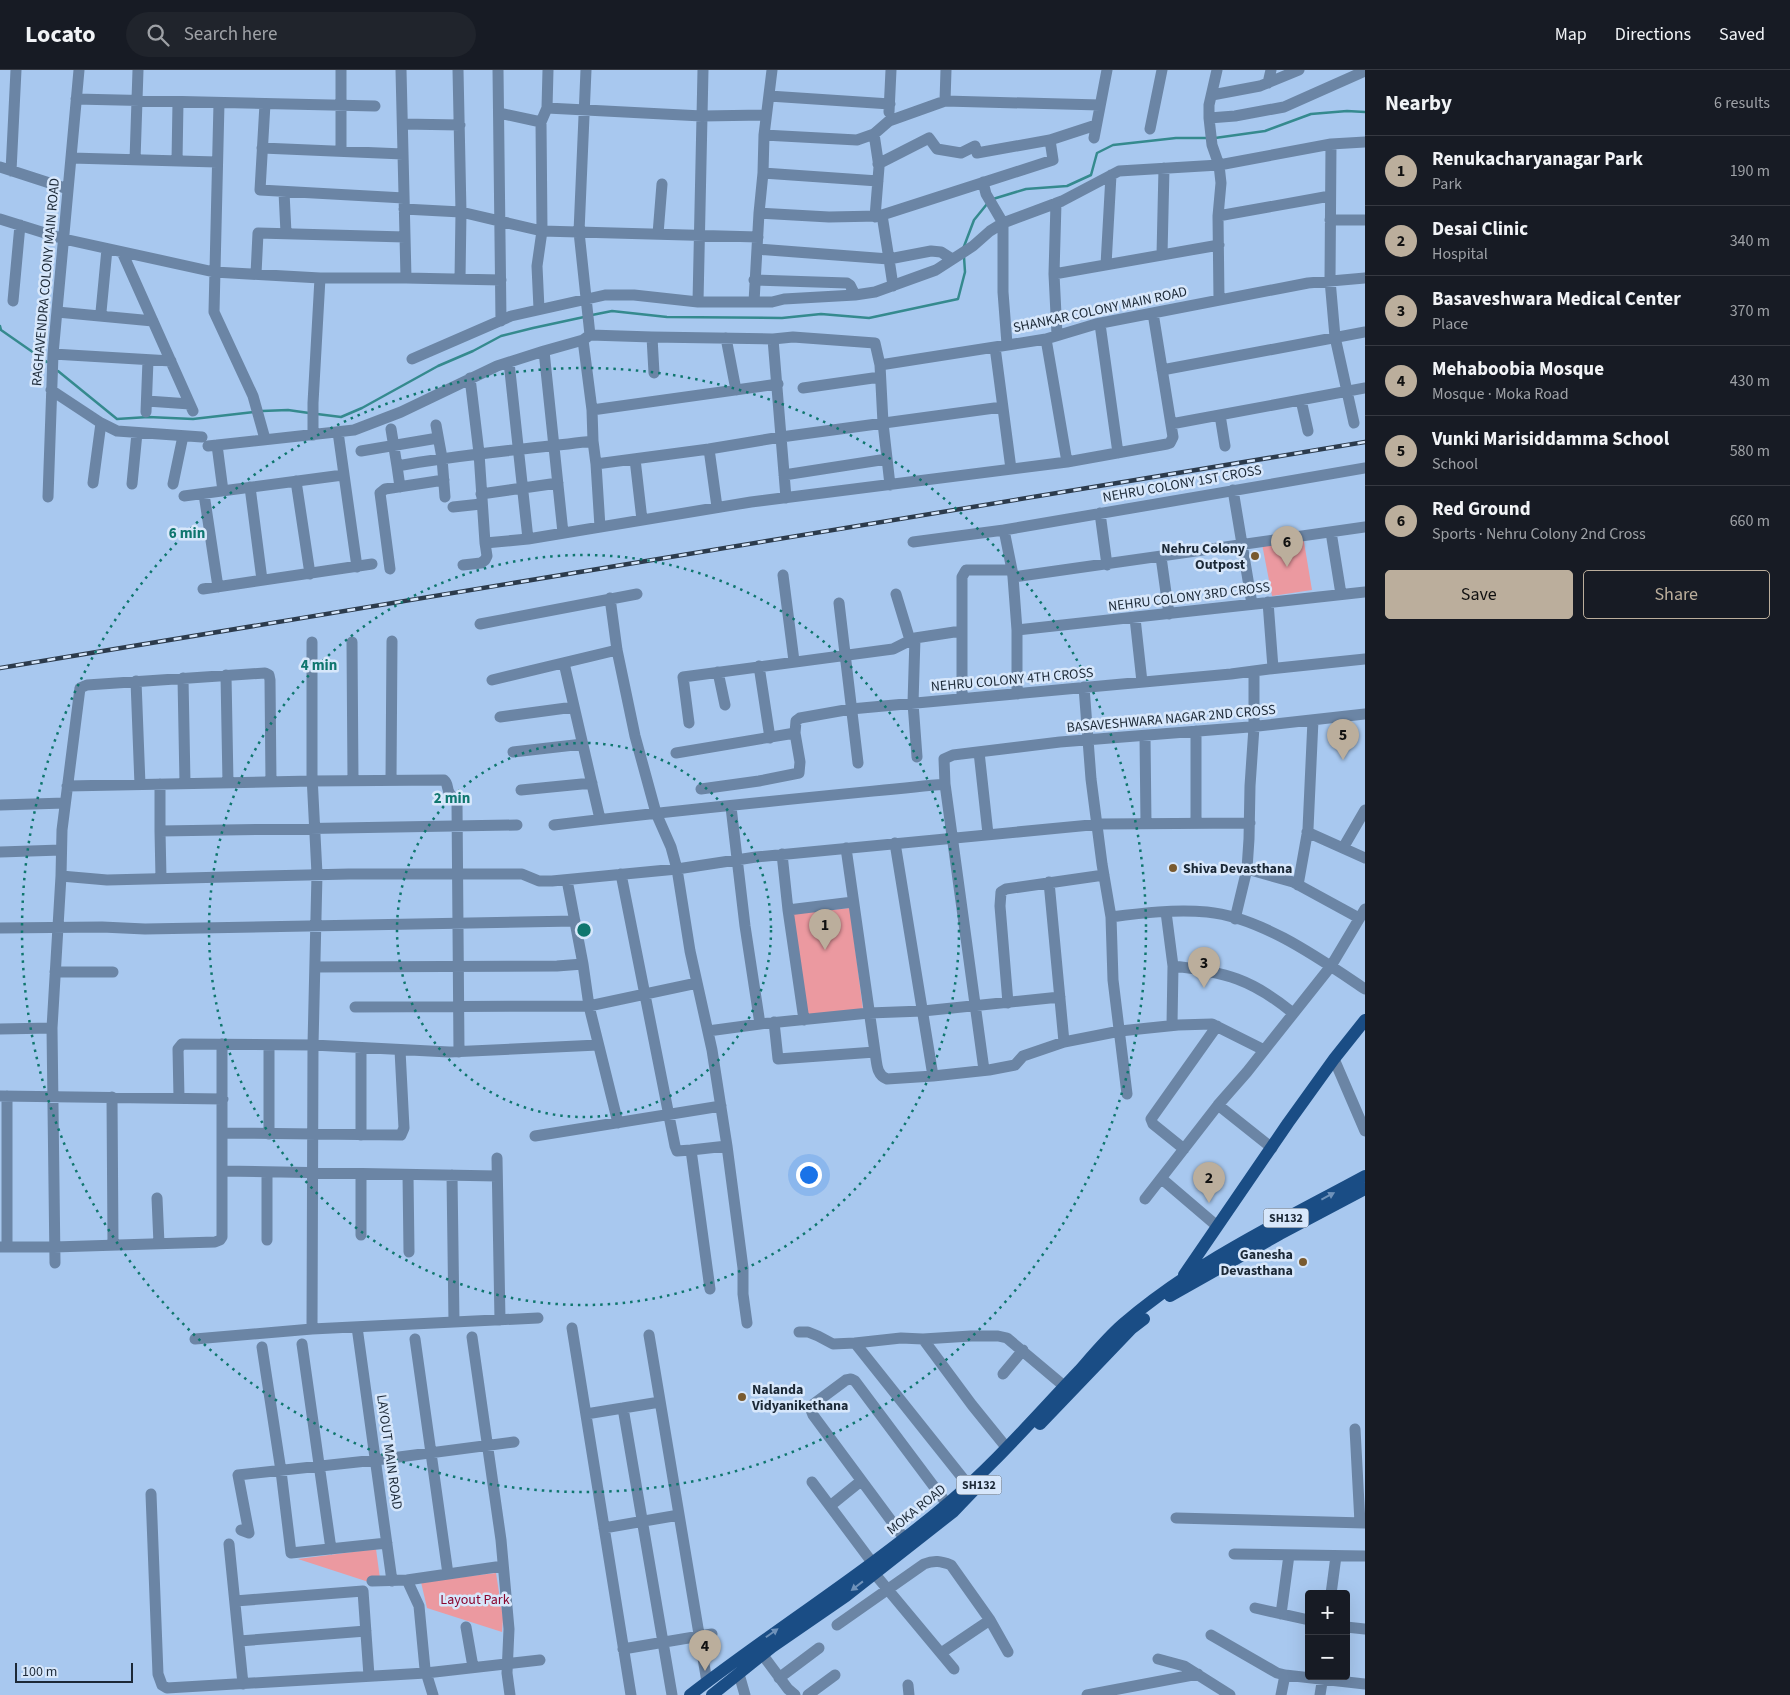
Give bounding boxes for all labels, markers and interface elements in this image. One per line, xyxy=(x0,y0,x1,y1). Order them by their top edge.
search box xyxy=(126,12,476,57)
text: Locato xyxy=(25,17,96,52)
icon: search xyxy=(144,21,172,49)
text: Search here xyxy=(184,21,277,48)
text: Map xyxy=(1555,22,1587,47)
text: Directions xyxy=(1615,22,1691,47)
text: Saved xyxy=(1719,22,1765,47)
text: Nearby xyxy=(1385,88,1452,118)
text: 6 results xyxy=(1714,92,1770,114)
text: Renukacharyanagar Park xyxy=(1432,146,1643,173)
text: 1 xyxy=(1397,160,1405,182)
text: 190 m xyxy=(1730,160,1770,182)
text: Park xyxy=(1432,173,1462,195)
street label: RAGHAVENDRA COLONY MAIN ROAD xyxy=(27,177,65,387)
text: Desai Clinic xyxy=(1432,216,1528,243)
text: 2 xyxy=(1397,230,1405,252)
text: 340 m xyxy=(1730,230,1770,252)
text: Hospital xyxy=(1432,243,1488,265)
street label: SHANKAR COLONY MAIN ROAD xyxy=(1011,282,1189,338)
text: Basaveshwara Medical Center xyxy=(1432,286,1681,313)
text: 3 xyxy=(1397,300,1405,322)
text: 370 m xyxy=(1730,300,1770,322)
text: Place xyxy=(1432,313,1468,335)
text: Mehaboobia Mosque xyxy=(1432,356,1604,383)
text: 4 xyxy=(1397,370,1405,392)
text: 430 m xyxy=(1730,370,1770,392)
text: Mosque · Moka Road xyxy=(1432,383,1569,405)
text: Vunki Marisiddamma School xyxy=(1432,426,1669,453)
text: 5 xyxy=(1397,440,1405,462)
text: 580 m xyxy=(1730,440,1770,462)
text: School xyxy=(1432,453,1478,475)
street label: NEHRU COLONY 1ST CROSS xyxy=(1101,460,1263,508)
text: Red Ground xyxy=(1432,496,1531,523)
text: 6 xyxy=(1397,510,1405,532)
text: 660 m xyxy=(1730,510,1770,532)
text: 6 min xyxy=(169,523,205,544)
text: Sports · Nehru Colony 2nd Cross xyxy=(1432,523,1646,545)
pin: 6 xyxy=(1271,526,1303,567)
place label: Nehru Colony Outpost xyxy=(1161,539,1246,575)
marker: Nehru Colony Outpost xyxy=(1249,550,1261,562)
button: Save xyxy=(1385,570,1573,619)
button: Share xyxy=(1583,570,1770,619)
street label: NEHRU COLONY 3RD CROSS xyxy=(1107,577,1271,617)
text: 4 min xyxy=(301,655,337,676)
street label: NEHRU COLONY 4TH CROSS xyxy=(930,663,1094,697)
street label: BASAVESHWARA NAGAR 2ND CROSS xyxy=(1066,700,1276,738)
pin: 5 xyxy=(1327,719,1359,760)
text: 2 min xyxy=(434,788,470,809)
place label: Shiva Devasthana xyxy=(1183,859,1292,879)
marker: Shiva Devasthana xyxy=(1167,862,1179,874)
pin: 1 xyxy=(809,909,841,950)
centre of rings xyxy=(575,921,593,939)
pin: 3 xyxy=(1188,947,1220,988)
your location xyxy=(796,1162,822,1188)
pin: 2 xyxy=(1193,1162,1225,1203)
one-way arrow xyxy=(1320,1192,1335,1200)
road number: SH132 xyxy=(1264,1208,1308,1228)
place label: Ganesha Devasthana xyxy=(1220,1245,1293,1281)
marker: Ganesha Devasthana xyxy=(1297,1256,1309,1268)
place label: Nalanda Vidyanikethana xyxy=(751,1380,848,1416)
marker: Nalanda Vidyanikethana xyxy=(736,1391,748,1403)
street label: LAYOUT MAIN ROAD xyxy=(371,1393,407,1511)
road number: SH132 xyxy=(956,1476,1002,1494)
street label: MOKA ROAD xyxy=(883,1480,951,1540)
one-way arrow xyxy=(851,1581,864,1592)
park label: Layout Park xyxy=(440,1590,510,1610)
map controls xyxy=(1305,1590,1350,1680)
button: + xyxy=(1305,1590,1350,1635)
one-way arrow xyxy=(765,1628,779,1638)
pin: 4 xyxy=(689,1630,721,1671)
button: − xyxy=(1305,1635,1350,1680)
scale bar xyxy=(15,1660,132,1683)
text: 100 m xyxy=(22,1662,57,1682)

